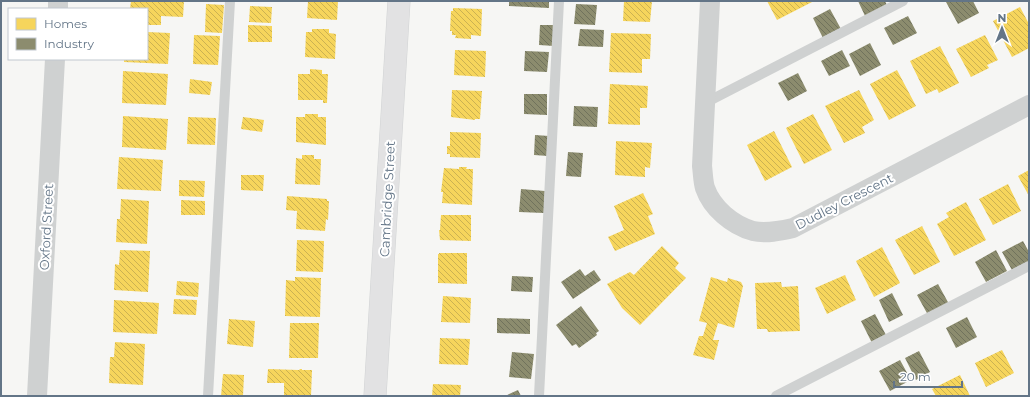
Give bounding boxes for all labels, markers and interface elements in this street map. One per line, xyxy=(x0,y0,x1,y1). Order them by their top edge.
legend xyxy=(8,8,148,60)
north arrow xyxy=(982,8,1022,48)
text: N xyxy=(998,11,1006,25)
text: Homes xyxy=(44,16,87,31)
text: Industry xyxy=(44,36,94,51)
street label: Cambridge Street xyxy=(376,141,398,257)
street label: Dudley Crescent xyxy=(792,169,896,233)
street label: Oxford Street xyxy=(36,183,56,271)
scale bar xyxy=(894,363,962,389)
text: 20 m xyxy=(900,369,931,384)

